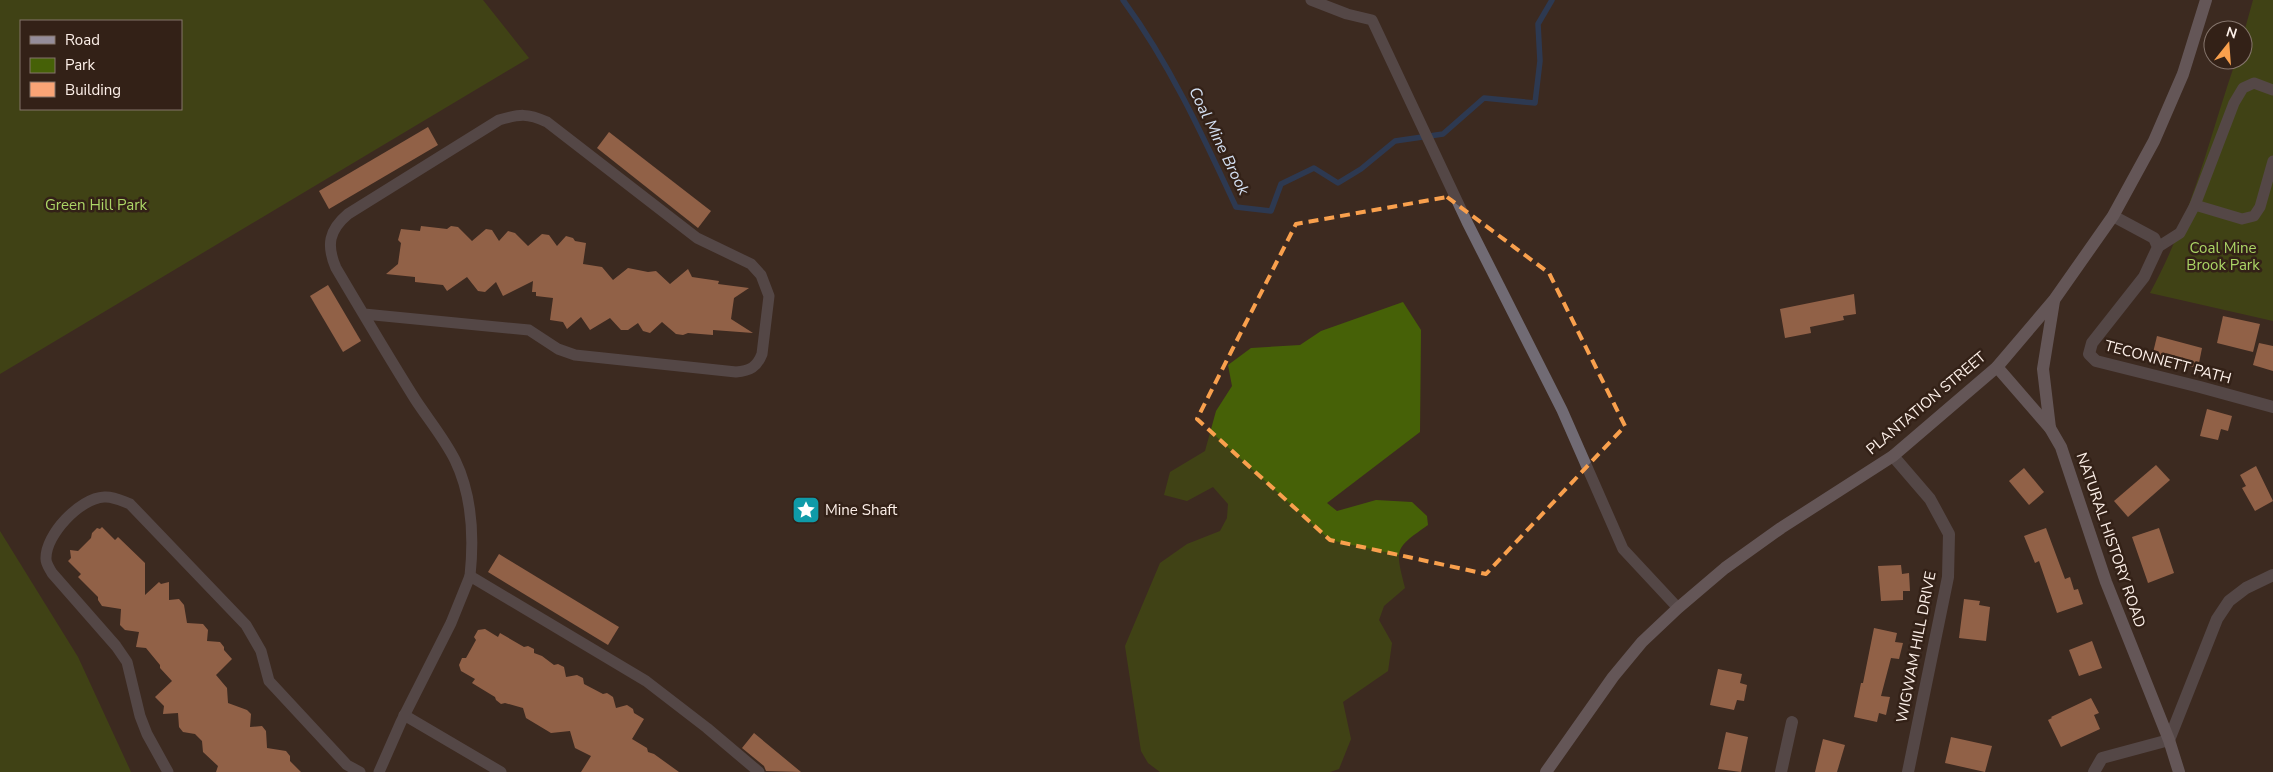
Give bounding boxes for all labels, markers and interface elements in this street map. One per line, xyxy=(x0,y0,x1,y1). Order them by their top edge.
legend xyxy=(20,20,182,110)
north arrow xyxy=(2203,20,2253,70)
text: N xyxy=(2224,22,2239,44)
text: Road xyxy=(65,30,100,50)
text: Park xyxy=(65,55,95,75)
text: Building xyxy=(65,80,121,100)
water label: Coal Mine Brook xyxy=(1183,83,1255,200)
park label: Green Hill Park xyxy=(45,195,148,215)
park label: Coal Mine Brook Park xyxy=(2186,238,2260,275)
street label: TECONNETT PATH xyxy=(2102,335,2234,389)
street label: PLANTATION STREET xyxy=(1862,347,1990,459)
street label: NATURAL HISTORY ROAD xyxy=(2072,450,2150,630)
place icon: Mine Shaft xyxy=(791,495,821,525)
place label: Mine Shaft xyxy=(825,500,898,520)
street label: WIGWAM HILL DRIVE xyxy=(1892,570,1940,724)

